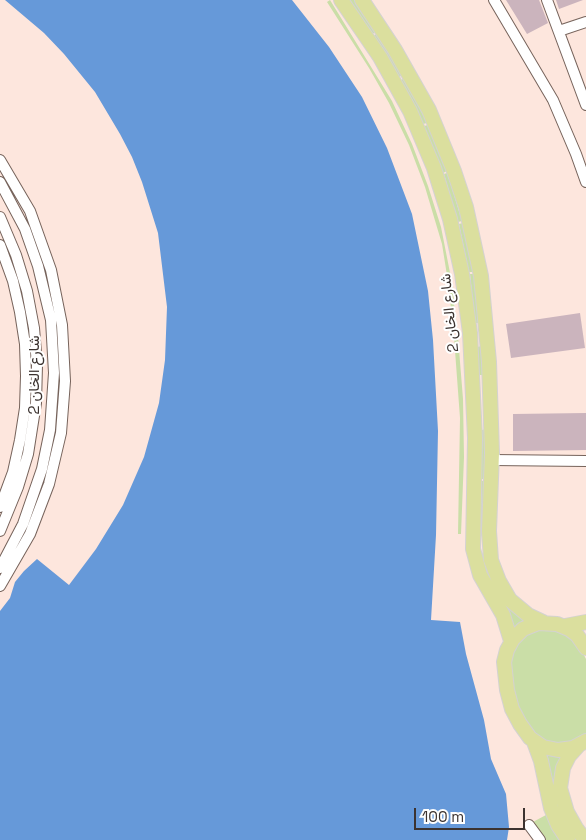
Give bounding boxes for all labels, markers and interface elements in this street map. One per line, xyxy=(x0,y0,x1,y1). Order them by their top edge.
street label: شارع الخان 2 xyxy=(437,273,463,353)
street label: شارع الخان 2 xyxy=(26,335,44,415)
scale bar xyxy=(416,798,527,830)
text: 100 m xyxy=(422,807,464,826)

